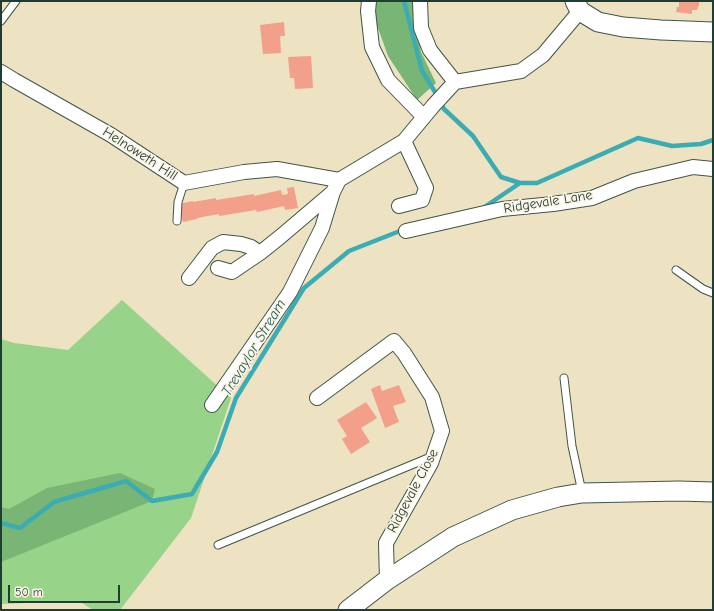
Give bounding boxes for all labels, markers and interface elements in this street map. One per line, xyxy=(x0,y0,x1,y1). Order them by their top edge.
street label: Helnoweth Hill xyxy=(99,124,181,184)
street label: Ridgevale Lane xyxy=(502,187,594,217)
water label: Trevaylor Stream xyxy=(218,296,290,400)
street label: Ridgevale Close xyxy=(384,446,442,536)
scale bar xyxy=(10,577,122,603)
text: 50 m xyxy=(15,585,43,599)

